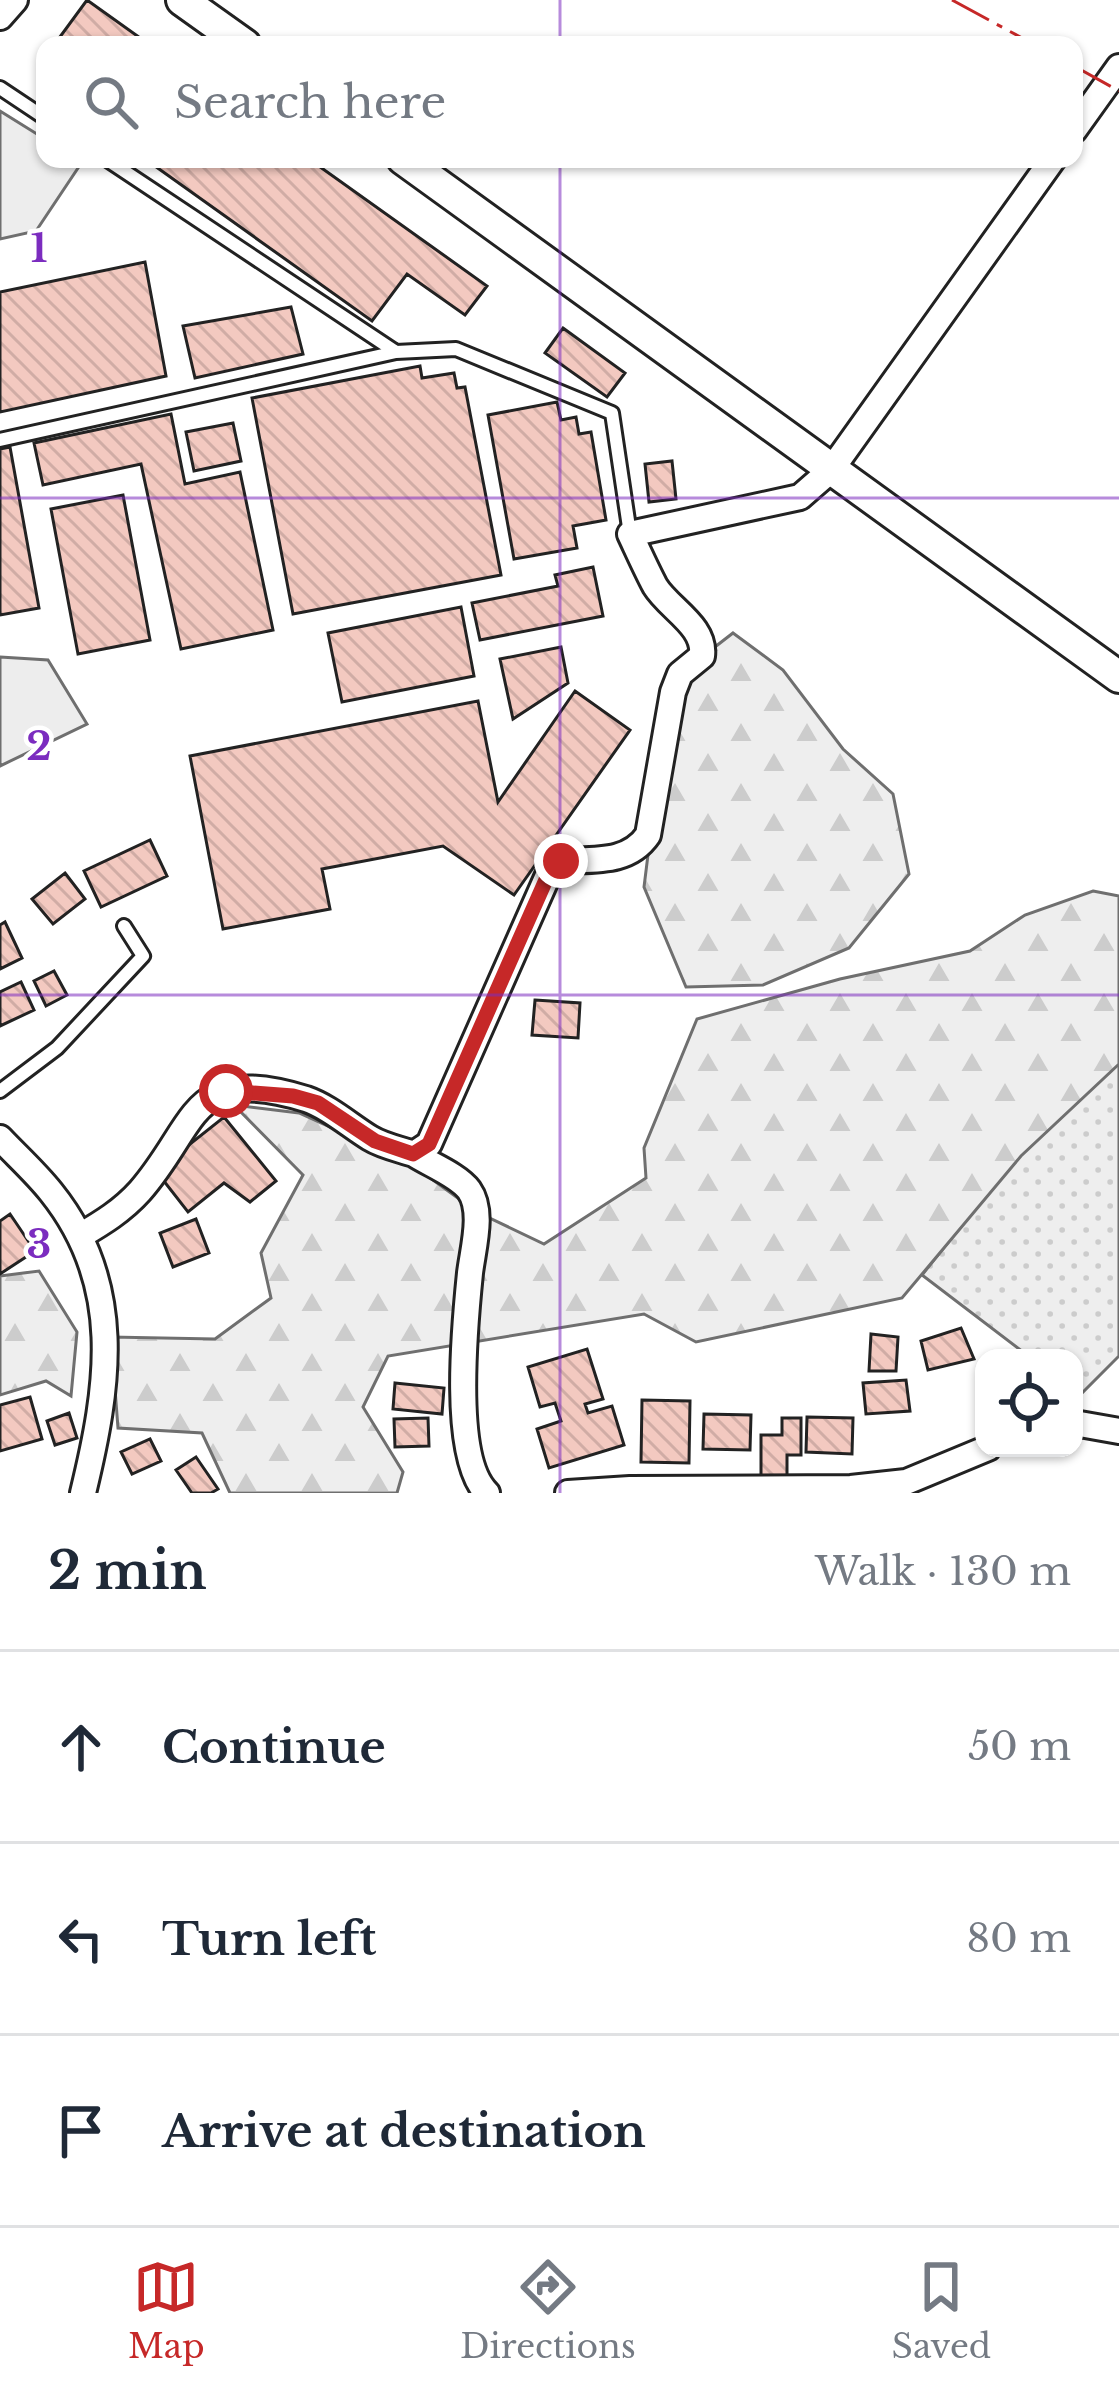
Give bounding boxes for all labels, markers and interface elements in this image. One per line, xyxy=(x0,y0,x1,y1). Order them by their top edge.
search box xyxy=(36,36,1083,168)
icon: search xyxy=(78,69,144,135)
text: Search here xyxy=(174,74,446,130)
text: 1 xyxy=(30,224,48,273)
text: 2 xyxy=(26,722,52,771)
route end xyxy=(534,834,588,888)
route start xyxy=(199,1064,253,1118)
text: 3 xyxy=(27,1220,51,1269)
map controls xyxy=(975,1349,1083,1457)
button: locate xyxy=(975,1349,1083,1457)
text: 2 min xyxy=(48,1540,207,1603)
text: Walk · 130 m xyxy=(815,1547,1071,1596)
icon: ahead xyxy=(48,1714,114,1780)
text: Continue xyxy=(162,1719,386,1775)
text: 50 m xyxy=(968,1722,1071,1771)
icon: left xyxy=(48,1906,114,1972)
text: Turn left xyxy=(162,1911,376,1967)
text: 80 m xyxy=(966,1914,1071,1963)
icon: arrive xyxy=(48,2098,114,2164)
text: Arrive at destination xyxy=(162,2103,646,2159)
tab: Map xyxy=(128,2254,205,2367)
tab: Directions xyxy=(460,2254,636,2367)
tab: Saved xyxy=(892,2254,991,2367)

